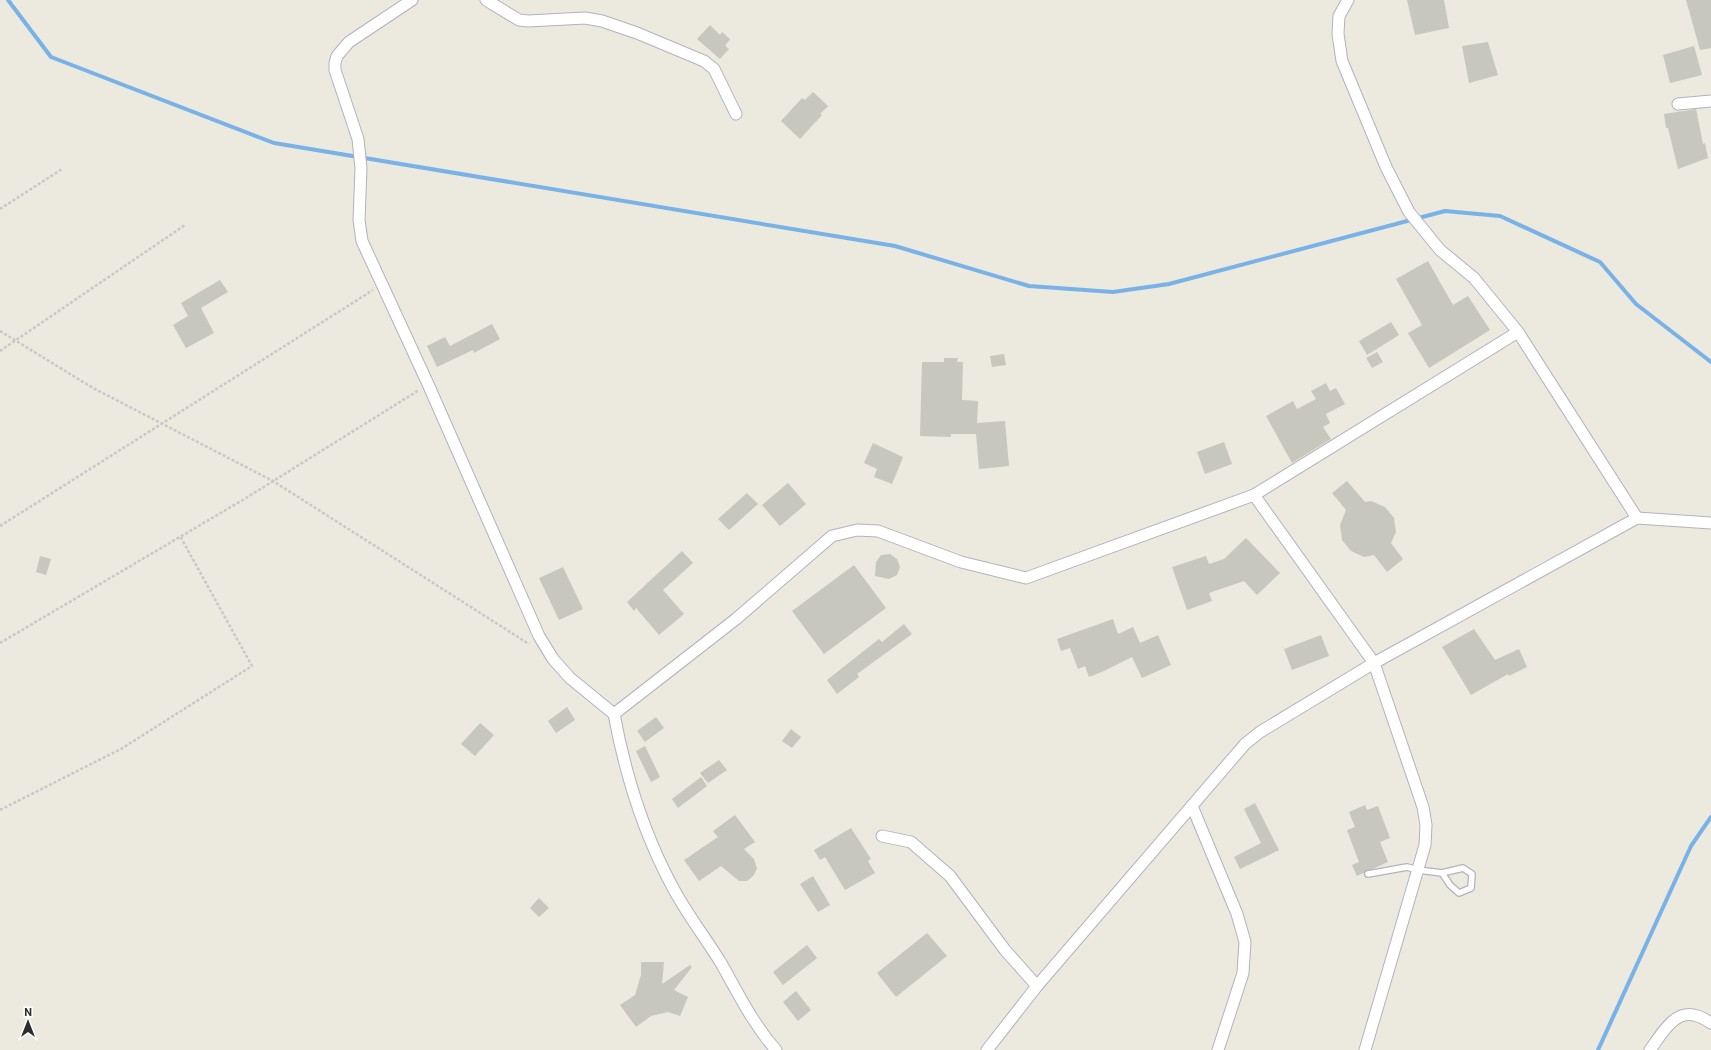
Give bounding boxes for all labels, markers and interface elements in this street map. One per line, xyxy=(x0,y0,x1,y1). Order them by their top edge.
north arrow xyxy=(8,1002,48,1042)
text: N xyxy=(24,1006,32,1019)

